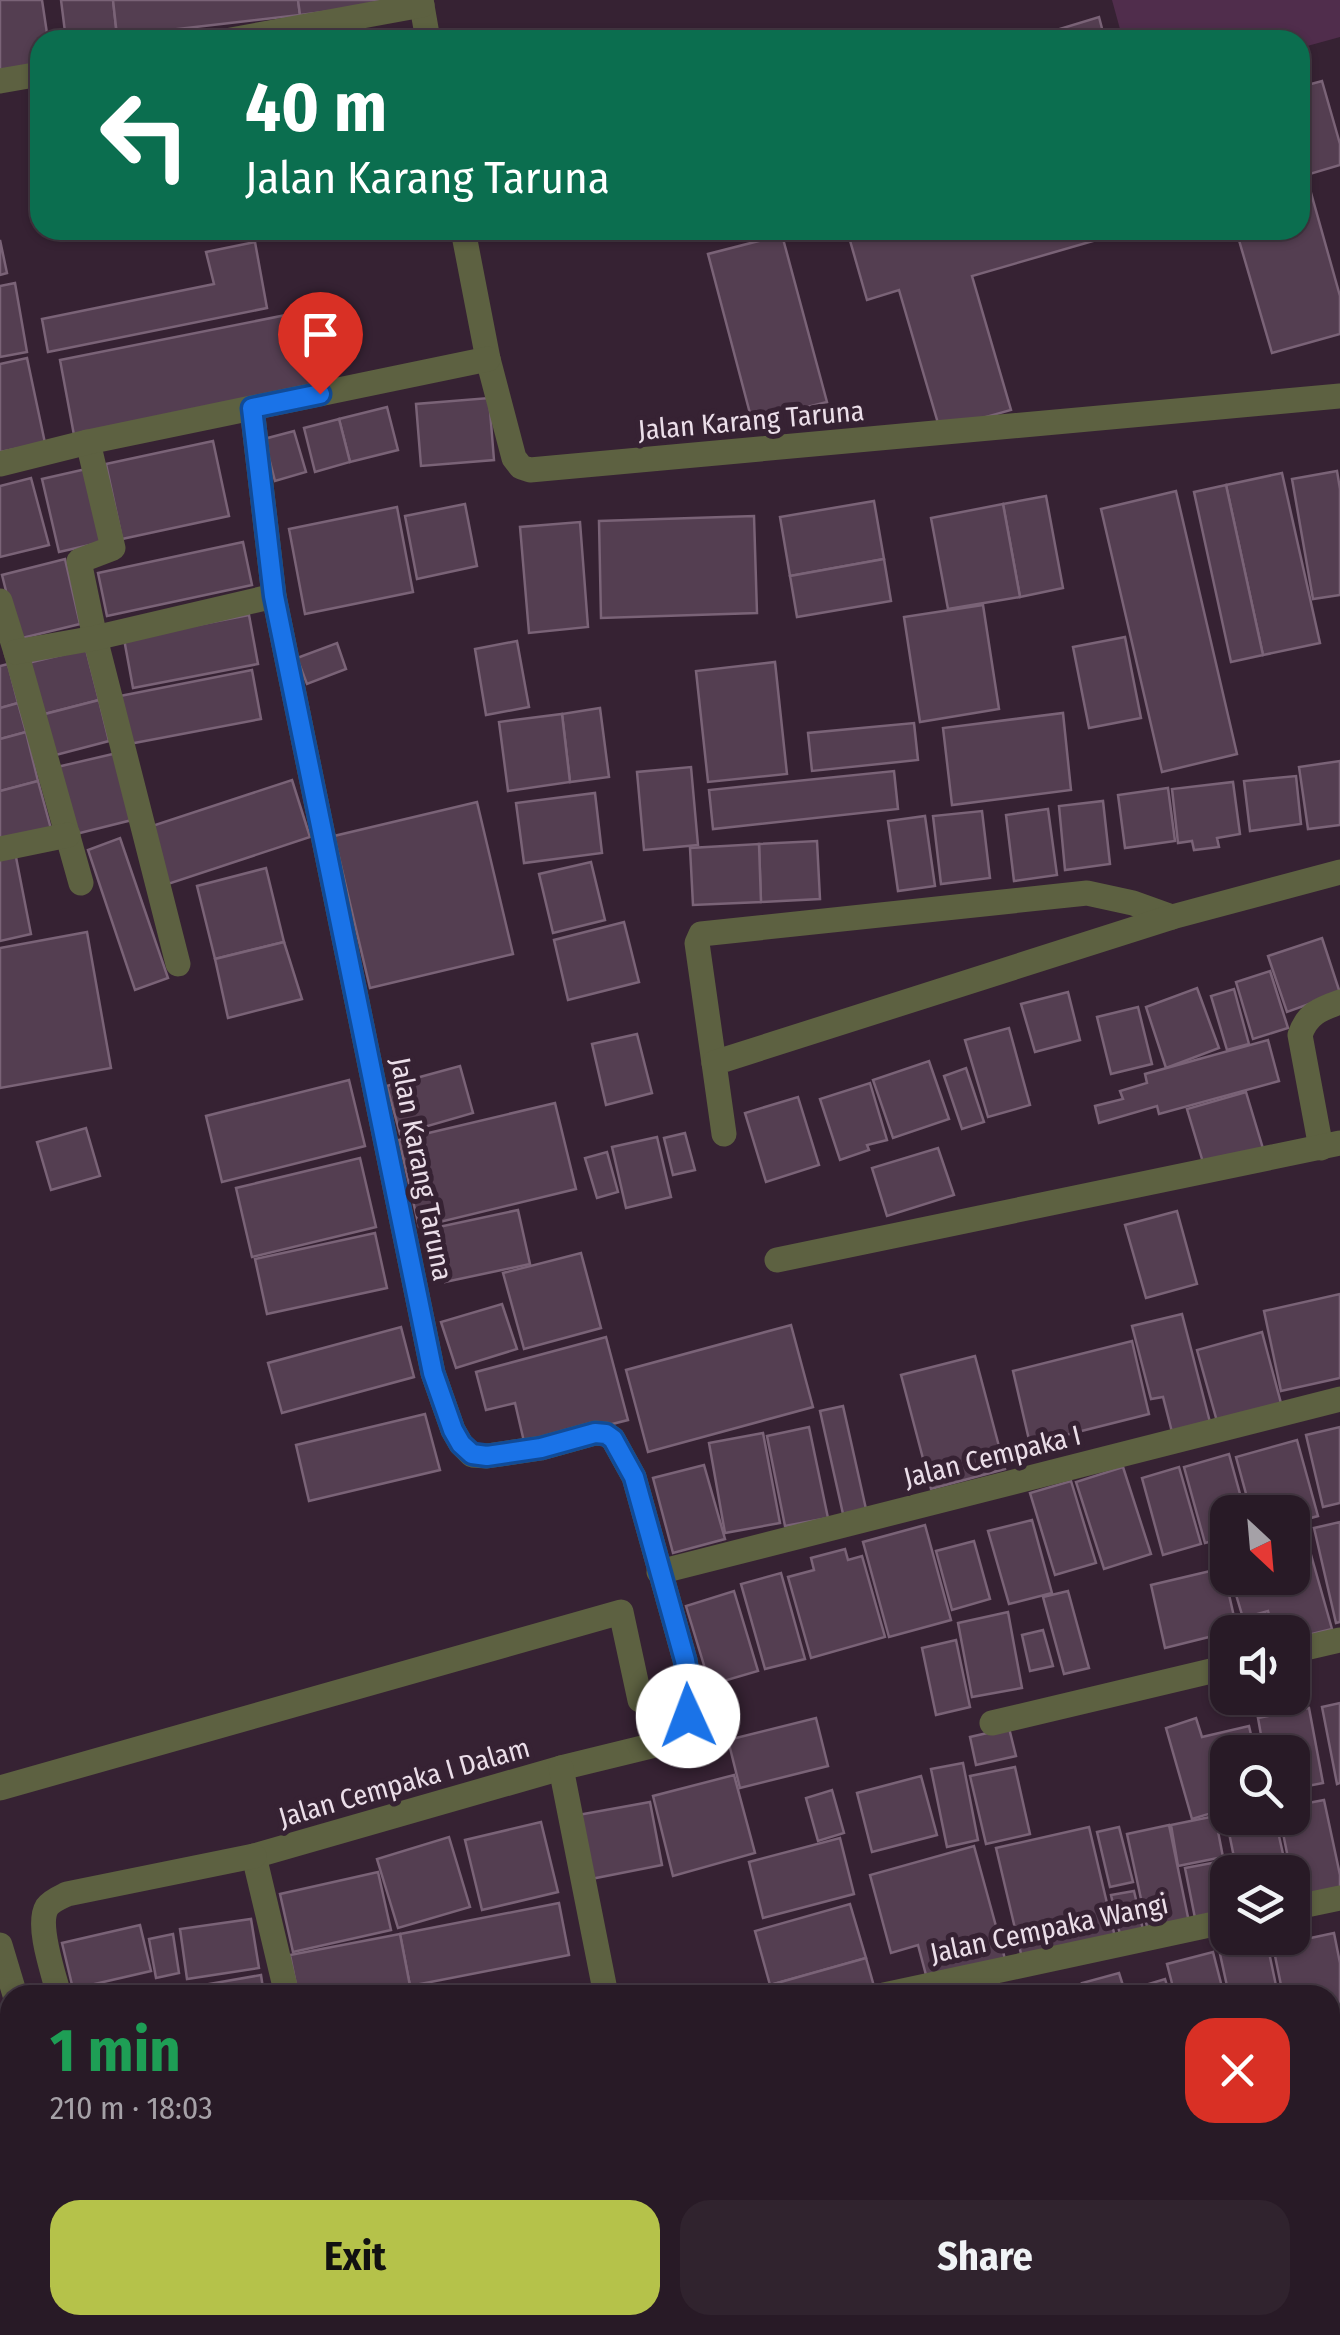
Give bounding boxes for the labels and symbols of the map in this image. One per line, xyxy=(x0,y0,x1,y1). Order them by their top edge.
pin xyxy=(278,292,363,395)
street label: Jalan Karang Taruna xyxy=(637,394,866,447)
street label: Jalan Karang Taruna xyxy=(384,1055,459,1284)
street label: Jalan Cempaka I xyxy=(900,1419,1084,1494)
north arrow xyxy=(1210,1495,1310,1595)
position arrow xyxy=(636,1664,740,1768)
street label: Jalan Cempaka I Dalam xyxy=(275,1731,533,1834)
street label: Jalan Cempaka Wangi xyxy=(927,1887,1171,1970)

